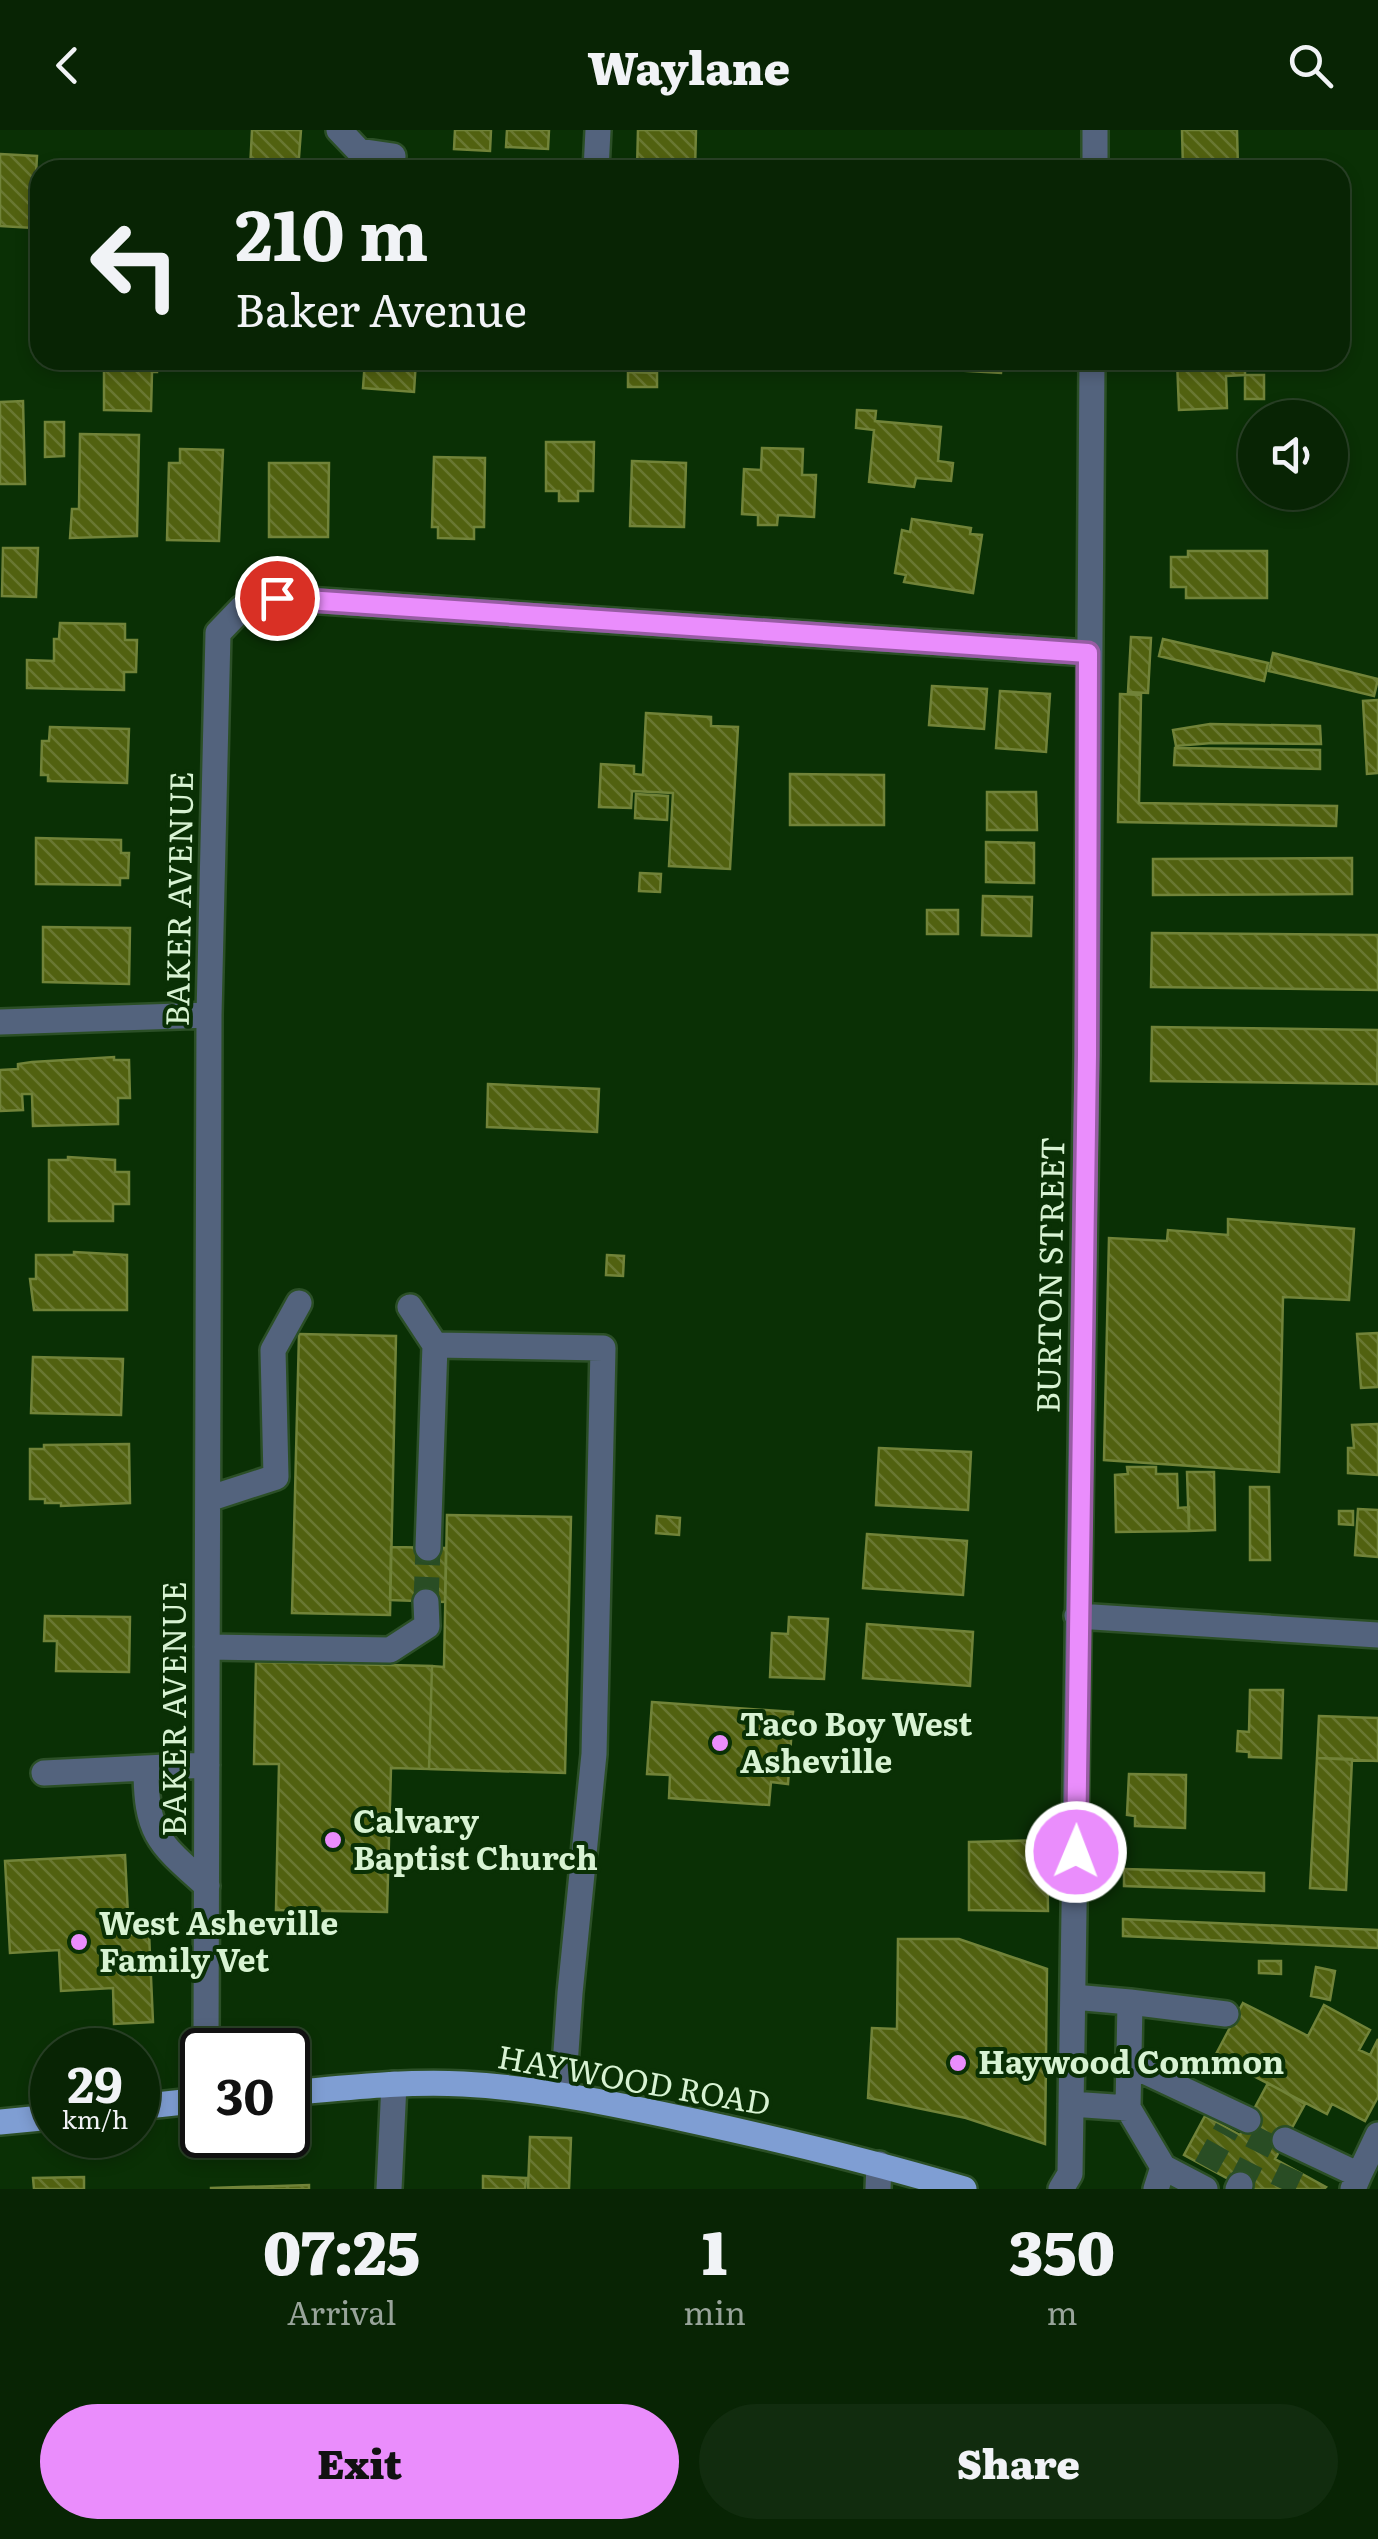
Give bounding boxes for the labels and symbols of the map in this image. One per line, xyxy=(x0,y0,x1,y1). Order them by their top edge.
pin xyxy=(235,556,320,641)
street label: BAKER AVENUE xyxy=(151,771,203,1027)
street label: BURTON STREET xyxy=(1022,1136,1074,1414)
street label: BAKER AVENUE xyxy=(148,1581,196,1837)
place label: Taco Boy West Asheville xyxy=(740,1698,972,1783)
marker: Taco Boy West Asheville xyxy=(709,1732,731,1754)
place label: Calvary Baptist Church xyxy=(353,1795,598,1880)
position arrow xyxy=(1024,1800,1128,1904)
marker: Calvary Baptist Church xyxy=(322,1829,344,1851)
place label: West Asheville Family Vet xyxy=(99,1897,338,1982)
marker: West Asheville Family Vet xyxy=(68,1931,90,1953)
speed limit sign: 30 xyxy=(180,2028,310,2158)
street label: HAYWOOD ROAD xyxy=(494,2030,775,2126)
place label: Haywood Common xyxy=(978,2036,1284,2084)
marker: Haywood Common xyxy=(947,2052,969,2074)

